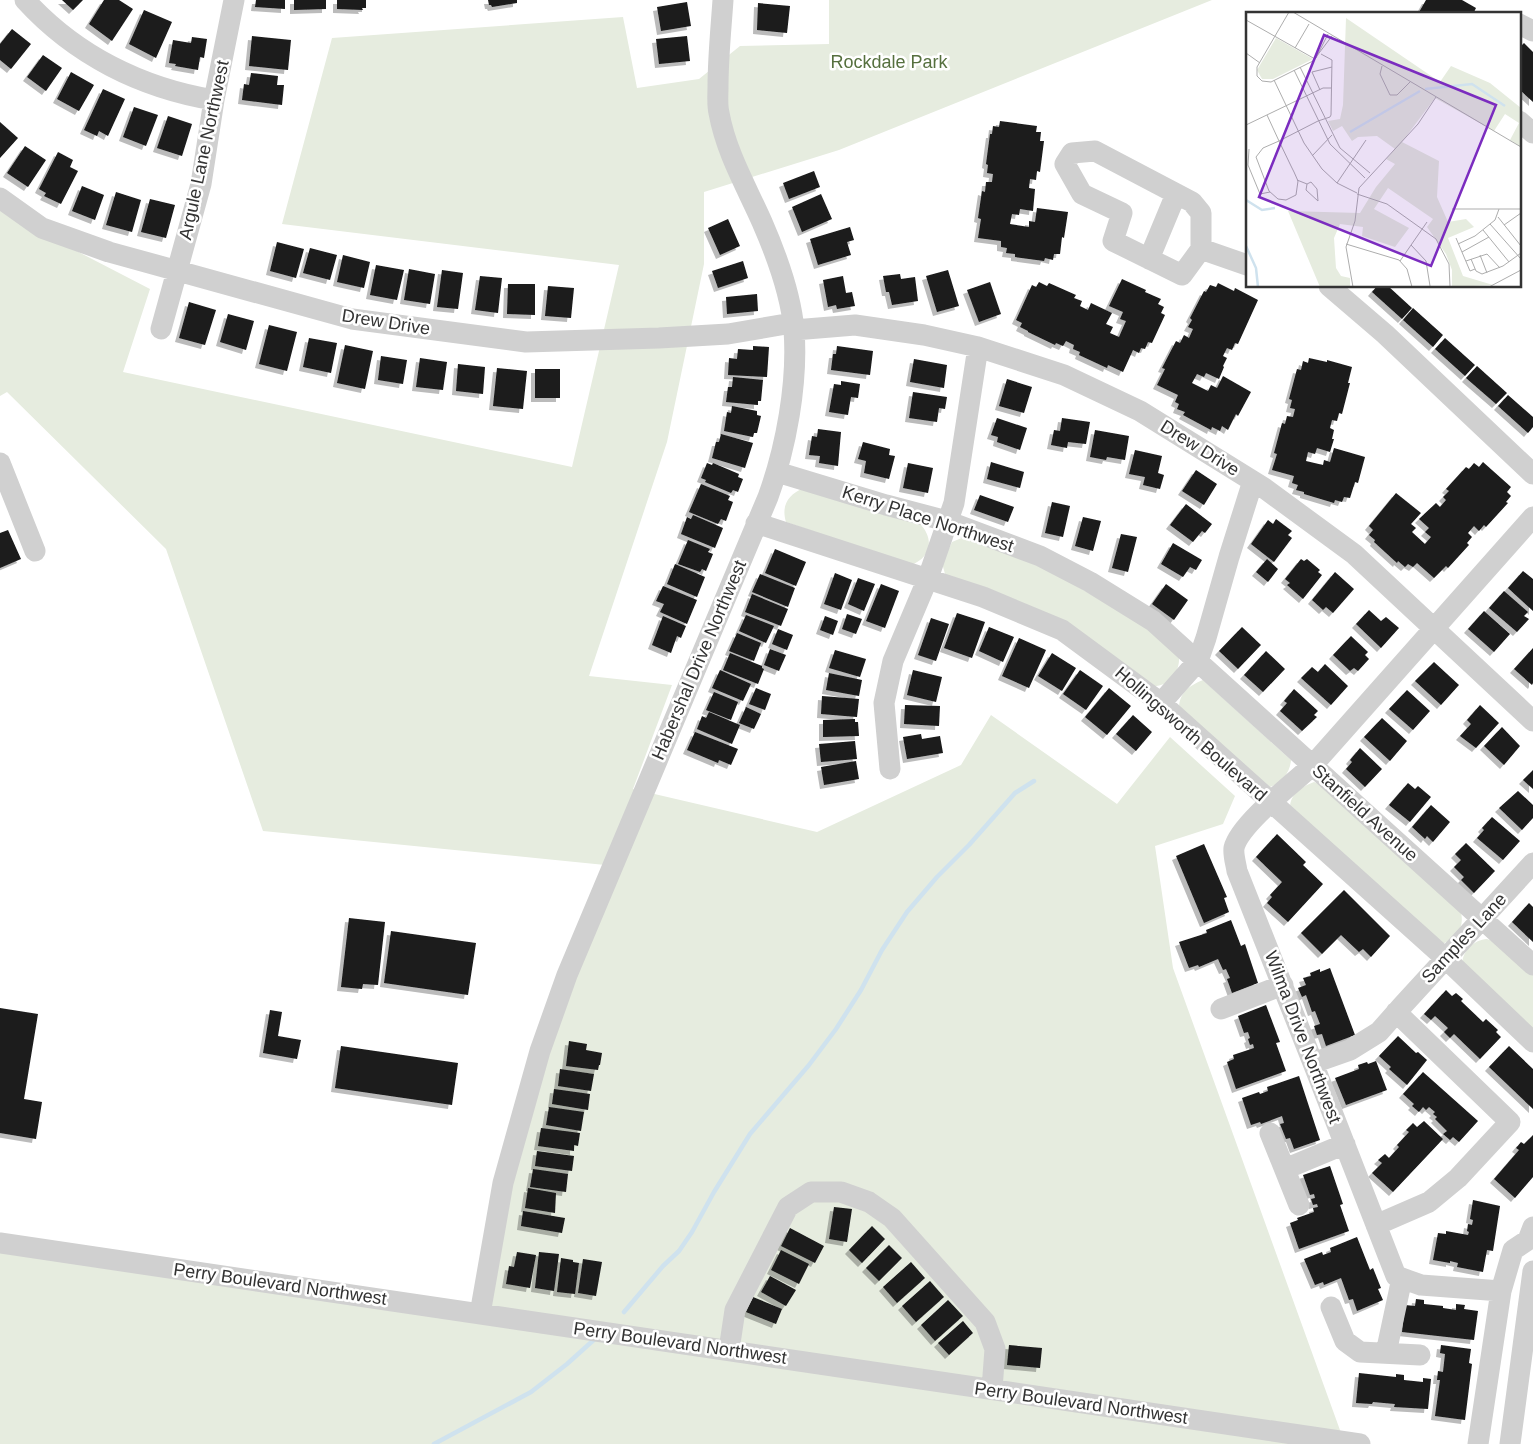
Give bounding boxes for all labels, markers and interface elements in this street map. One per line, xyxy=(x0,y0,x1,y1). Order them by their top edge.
inset map xyxy=(1246,12,1520,288)
park label: Rockdale Park xyxy=(830,52,949,72)
street label: Argule Lane Northwest xyxy=(175,58,233,242)
street label: Drew Drive xyxy=(340,305,432,339)
street label: Drew Drive xyxy=(1157,416,1243,480)
street label: Kerry Place Northwest xyxy=(840,482,1016,556)
street label: Habershal Drive Northwest xyxy=(648,557,750,763)
street label: Hollingsworth Boulevard xyxy=(1111,663,1271,805)
street label: Stanfield Avenue xyxy=(1308,760,1422,866)
street label: Samples Lane xyxy=(1417,889,1511,987)
street label: Wilma Drive Northwest xyxy=(1261,948,1345,1126)
street label: Perry Boulevard Northwest xyxy=(172,1259,388,1309)
street label: Perry Boulevard Northwest xyxy=(572,1318,788,1368)
street label: Perry Boulevard Northwest xyxy=(973,1378,1189,1428)

